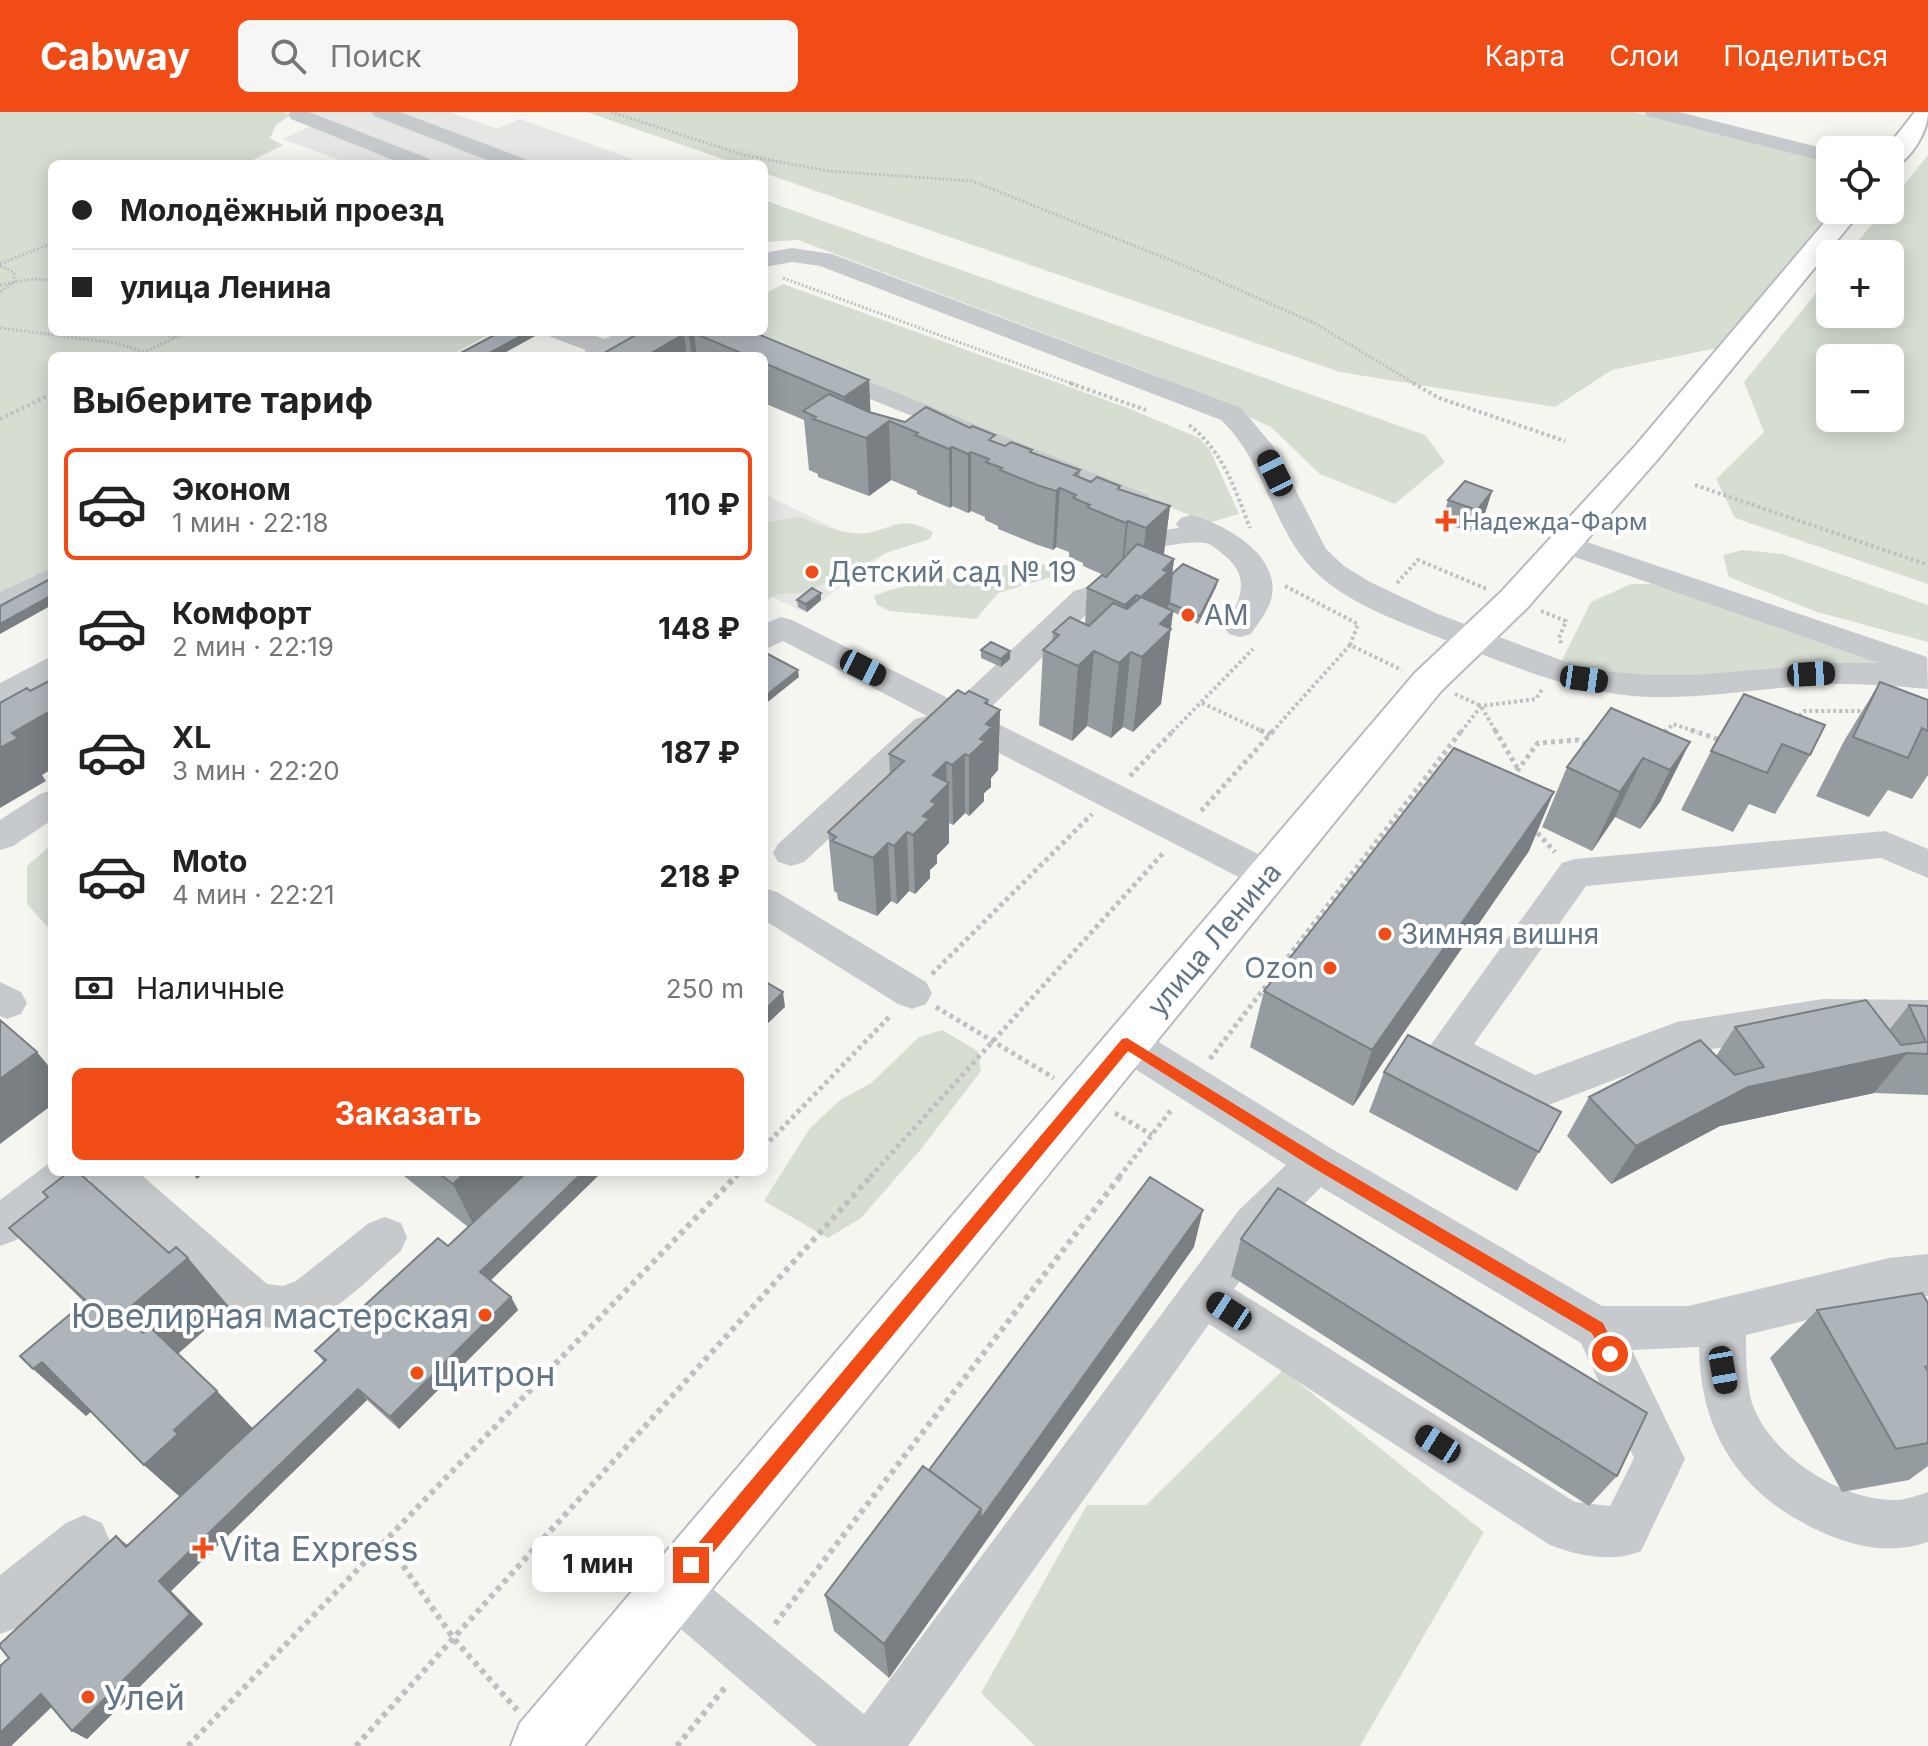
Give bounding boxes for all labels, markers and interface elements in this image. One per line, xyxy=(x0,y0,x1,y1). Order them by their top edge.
search box xyxy=(238,20,798,92)
text: Cabway xyxy=(40,33,190,79)
icon: search xyxy=(266,34,310,78)
text: Поиск xyxy=(330,38,422,74)
text: Карта xyxy=(1485,39,1565,73)
text: Слои xyxy=(1609,39,1679,73)
text: Поделиться xyxy=(1723,39,1888,73)
map controls xyxy=(1816,136,1904,432)
button: locate xyxy=(1816,136,1904,224)
text: Молодёжный проезд xyxy=(120,192,444,228)
button: + xyxy=(1816,240,1904,328)
text: улица Ленина xyxy=(120,269,332,305)
button: − xyxy=(1816,344,1904,432)
text: Выберите тариф xyxy=(72,378,373,422)
car xyxy=(1254,446,1296,500)
icon: car xyxy=(76,468,148,540)
text: Эконом xyxy=(172,471,291,507)
text: 110 ₽ xyxy=(665,486,740,522)
text: 1 мин · 22:18 xyxy=(172,507,329,538)
place label: Надежда-Фарм xyxy=(1462,507,1647,536)
marker: Надежда-Фарм xyxy=(1437,512,1455,530)
place label: Детский сад № 19 xyxy=(828,555,1077,589)
marker: Детский сад № 19 xyxy=(803,563,821,581)
icon: car xyxy=(76,592,148,664)
text: Комфорт xyxy=(172,595,311,631)
place label: АМ xyxy=(1204,598,1249,632)
marker: АМ xyxy=(1179,606,1197,624)
text: 148 ₽ xyxy=(658,610,740,646)
text: 2 мин · 22:19 xyxy=(172,631,334,662)
car xyxy=(836,646,890,690)
car xyxy=(1786,661,1836,687)
car xyxy=(1559,664,1609,694)
icon: car xyxy=(76,716,148,788)
text: XL xyxy=(172,719,211,755)
text: 187 ₽ xyxy=(661,734,740,770)
text: 3 мин · 22:20 xyxy=(172,755,340,786)
icon: car xyxy=(76,840,148,912)
text: Moto xyxy=(172,843,247,879)
street label: улица Ленина xyxy=(1140,855,1288,1023)
text: 218 ₽ xyxy=(659,858,740,894)
text: 4 мин · 22:21 xyxy=(172,879,335,910)
place label: Зимняя вишня xyxy=(1401,917,1599,951)
marker: Зимняя вишня xyxy=(1376,925,1394,943)
place label: Ozon xyxy=(1244,951,1314,985)
marker: Ozon xyxy=(1321,959,1339,977)
icon: cash xyxy=(72,966,116,1010)
text: Наличные xyxy=(136,970,285,1006)
text: 250 m xyxy=(666,973,744,1004)
button: Заказать xyxy=(72,1068,744,1160)
car xyxy=(1202,1288,1256,1334)
place label: Ювелирная мастерская xyxy=(71,1295,469,1336)
marker: Ювелирная мастерская xyxy=(476,1306,494,1324)
route start xyxy=(1592,1336,1628,1372)
car xyxy=(1707,1344,1739,1396)
place label: Цитрон xyxy=(433,1353,555,1394)
marker: Цитрон xyxy=(408,1364,426,1382)
car xyxy=(1411,1421,1465,1467)
place label: Vita Express xyxy=(219,1528,418,1569)
callout: 1 мин xyxy=(531,1537,663,1593)
marker: Vita Express xyxy=(194,1539,212,1557)
route end xyxy=(673,1547,709,1583)
text: 1 мин xyxy=(563,1548,633,1579)
place label: Улей xyxy=(104,1677,185,1718)
marker: Улей xyxy=(79,1688,97,1706)

